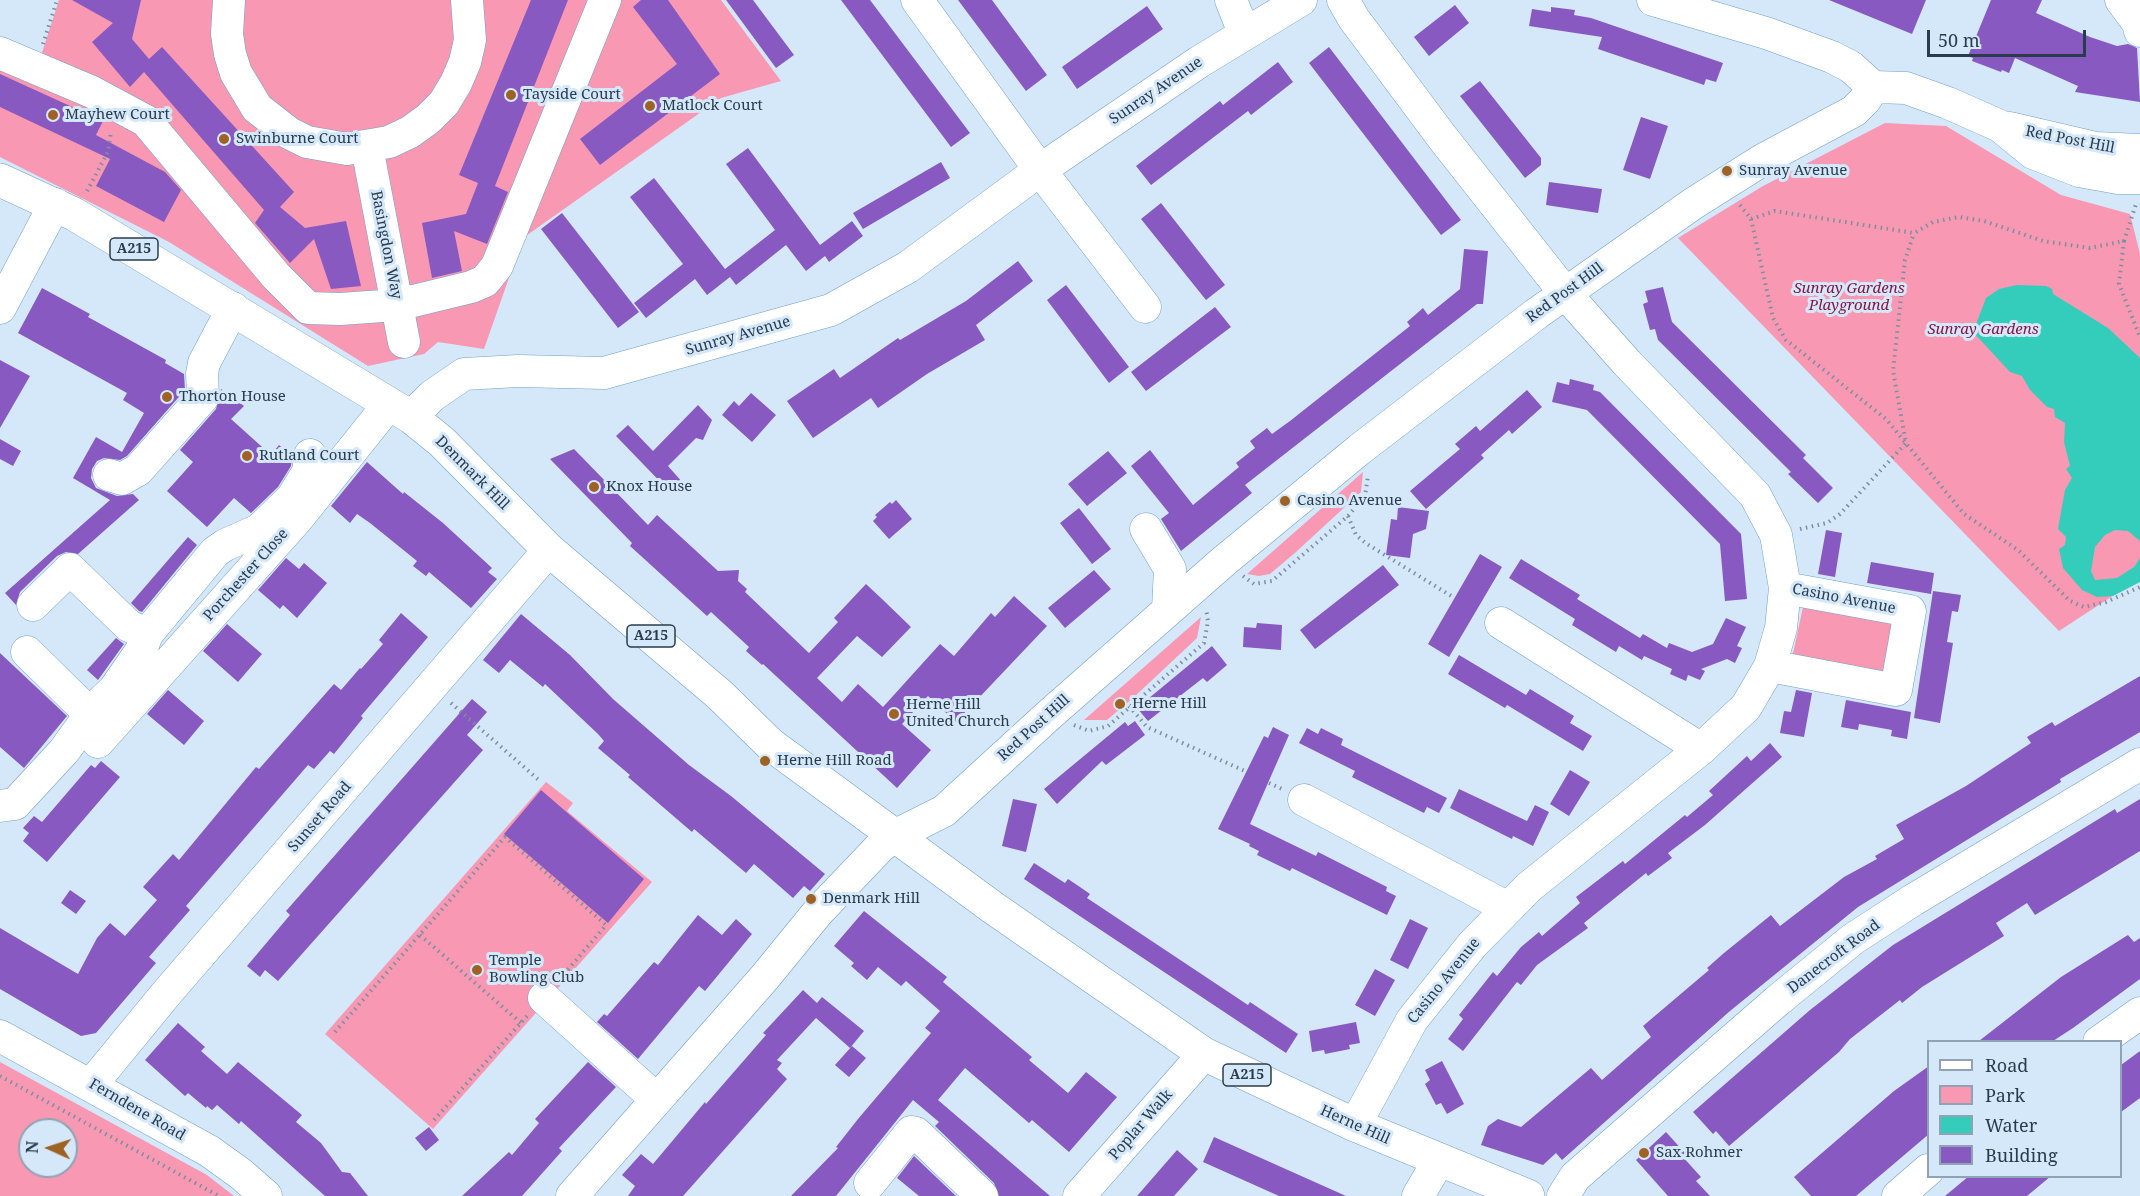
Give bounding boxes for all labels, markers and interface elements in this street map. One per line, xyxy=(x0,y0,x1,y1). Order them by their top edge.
scale bar xyxy=(1930,18,2089,56)
text: 50 m xyxy=(1938,28,1980,52)
street label: Sunray Avenue xyxy=(1106,53,1206,129)
place label: Tayside Court xyxy=(523,86,621,104)
marker: Tayside Court xyxy=(504,88,518,102)
place label: Matlock Court xyxy=(662,97,763,115)
marker: Matlock Court xyxy=(643,99,657,113)
place label: Mayhew Court xyxy=(65,106,170,124)
marker: Mayhew Court xyxy=(46,108,60,122)
street label: Red Post Hill xyxy=(2024,123,2116,157)
place label: Swinburne Court xyxy=(236,130,359,148)
marker: Swinburne Court xyxy=(217,132,231,146)
place label: Sunray Avenue xyxy=(1739,162,1847,180)
marker: Sunray Avenue xyxy=(1720,164,1734,178)
street label: Basingdon Way xyxy=(367,189,405,301)
road number: A215 xyxy=(110,238,158,260)
street label: Red Post Hill xyxy=(1523,259,1607,327)
park label: Sunray Gardens Playground xyxy=(1793,280,1905,315)
street label: Sunray Avenue xyxy=(683,312,793,360)
park label: Sunray Gardens xyxy=(1927,321,2039,339)
place label: Thorton House xyxy=(179,388,286,406)
marker: Thorton House xyxy=(160,390,174,404)
street label: Denmark Hill xyxy=(431,432,513,514)
place label: Rutland Court xyxy=(259,447,359,465)
marker: Rutland Court xyxy=(240,449,254,463)
place label: Knox House xyxy=(606,478,692,496)
marker: Knox House xyxy=(587,480,601,494)
place label: Casino Avenue xyxy=(1297,492,1402,510)
marker: Casino Avenue xyxy=(1278,494,1292,508)
street label: Porchester Close xyxy=(200,525,292,625)
street label: Casino Avenue xyxy=(1791,580,1897,618)
road number: A215 xyxy=(627,625,675,647)
street label: Red Post Hill xyxy=(994,691,1074,765)
place label: Herne Hill xyxy=(1132,695,1207,713)
place label: Herne Hill United Church xyxy=(906,696,1010,731)
marker: Herne Hill xyxy=(1113,697,1127,711)
marker: Herne Hill United Church xyxy=(887,707,901,721)
place label: Herne Hill Road xyxy=(777,752,892,770)
marker: Herne Hill Road xyxy=(758,754,772,768)
street label: Sunset Road xyxy=(285,778,355,856)
place label: Denmark Hill xyxy=(823,890,920,908)
marker: Denmark Hill xyxy=(804,892,818,906)
street label: Danecroft Road xyxy=(1784,916,1884,998)
street label: Casino Avenue xyxy=(1404,935,1484,1027)
place label: Temple Bowling Club xyxy=(489,952,584,987)
marker: Temple Bowling Club xyxy=(470,963,484,977)
legend xyxy=(1927,1040,2122,1178)
text: Road xyxy=(1985,1053,2028,1077)
road number: A215 xyxy=(1223,1064,1271,1086)
street label: Ferndene Road xyxy=(86,1075,188,1145)
text: Park xyxy=(1985,1083,2025,1107)
street label: Poplar Walk xyxy=(1106,1086,1176,1164)
street label: Herne Hill xyxy=(1317,1102,1393,1148)
text: Water xyxy=(1985,1113,2037,1137)
north arrow xyxy=(18,1118,78,1178)
text: N xyxy=(21,1140,43,1154)
text: Building xyxy=(1985,1143,2058,1167)
place label: Sax Rohmer xyxy=(1656,1144,1742,1162)
marker: Sax Rohmer xyxy=(1637,1146,1651,1160)

